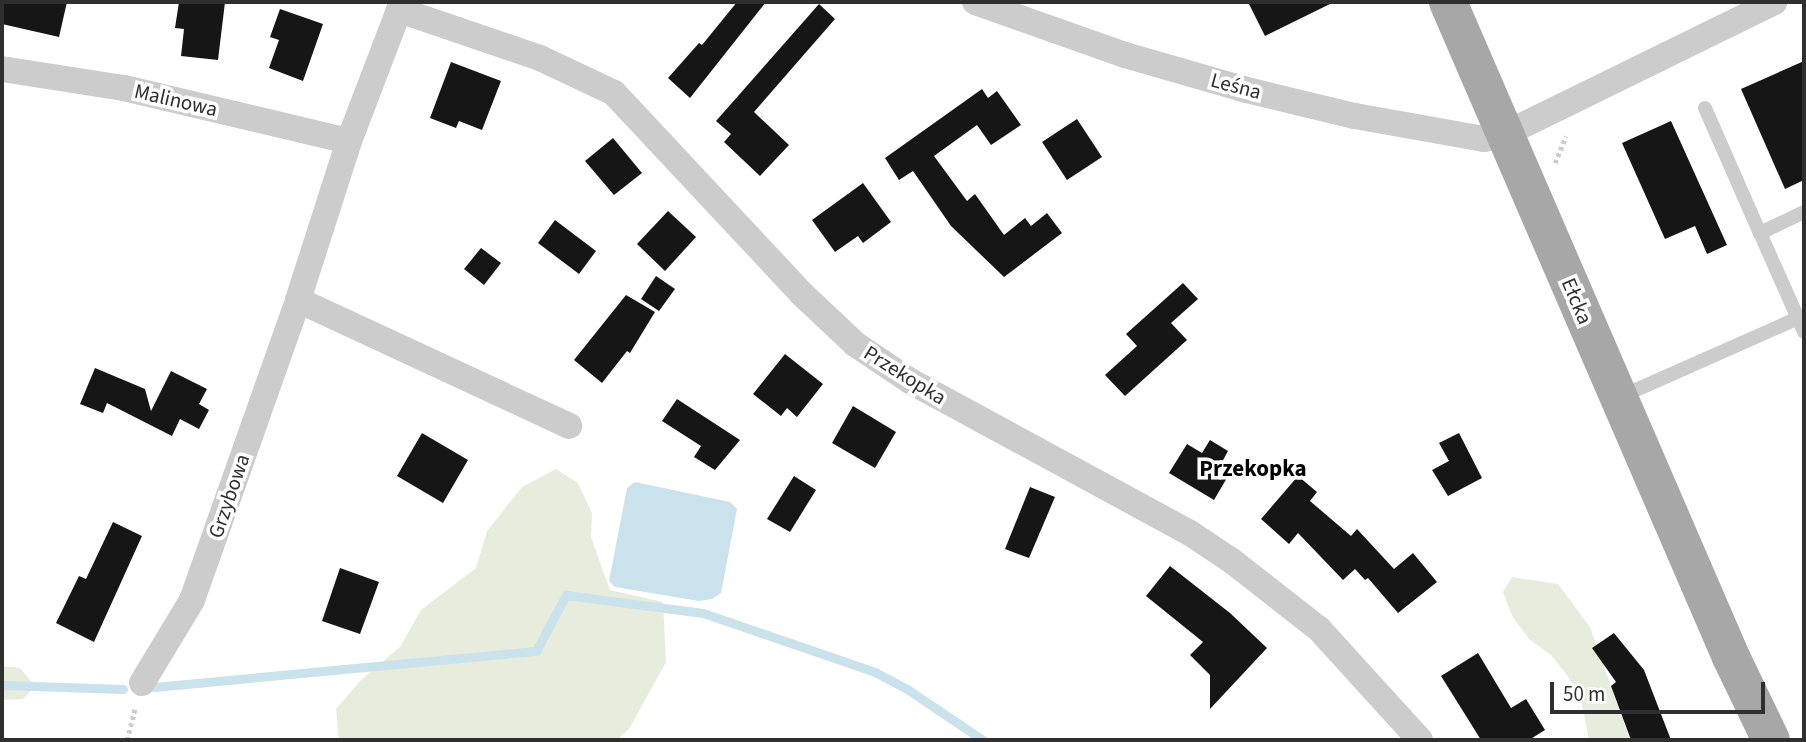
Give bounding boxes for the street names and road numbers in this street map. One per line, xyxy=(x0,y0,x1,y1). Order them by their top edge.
street label: Leśna xyxy=(1208,67,1264,105)
street label: Malinowa xyxy=(132,78,220,122)
street label: Ełcka xyxy=(1556,274,1598,328)
street label: Przekopka xyxy=(859,340,951,410)
street label: Grzybowa xyxy=(203,451,255,541)

